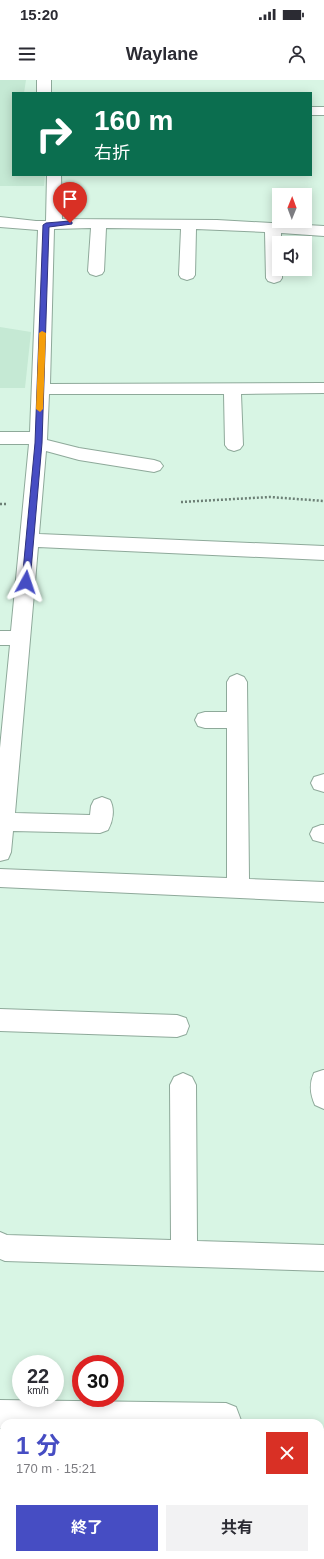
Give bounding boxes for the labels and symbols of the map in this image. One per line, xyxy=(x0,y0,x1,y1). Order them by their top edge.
pin xyxy=(53,182,87,223)
north arrow xyxy=(272,188,312,228)
position arrow xyxy=(5,561,47,603)
speed limit sign: 30 xyxy=(72,1355,124,1407)

